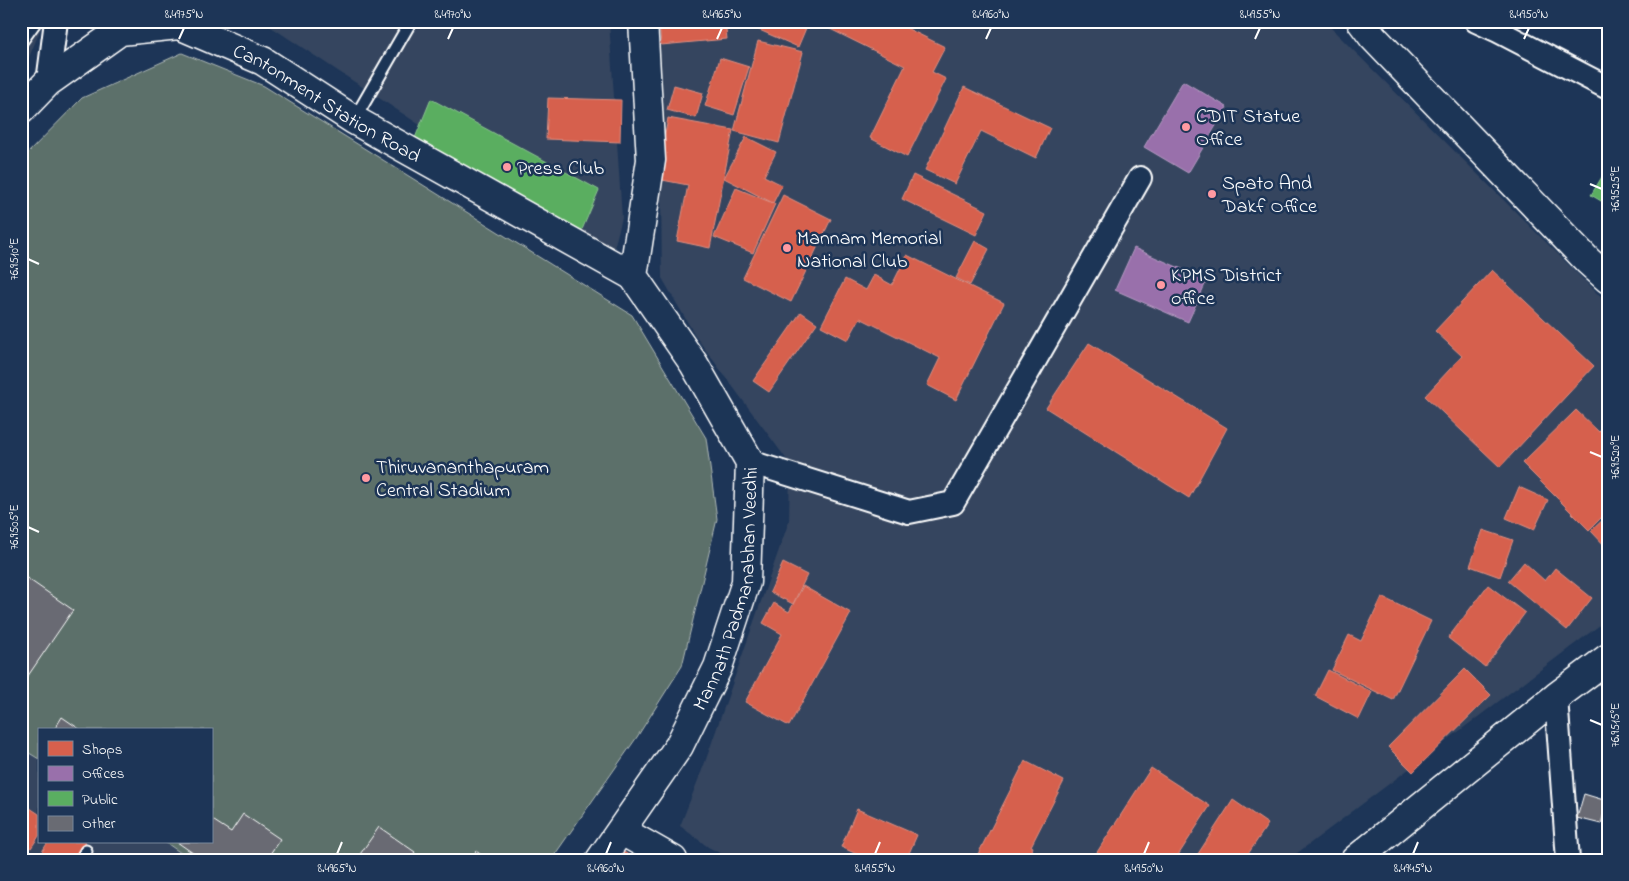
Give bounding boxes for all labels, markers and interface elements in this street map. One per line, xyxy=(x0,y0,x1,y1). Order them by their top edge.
text: 8.4975°N xyxy=(165,6,203,24)
text: 8.4970°N xyxy=(435,6,471,24)
text: 8.4965°N xyxy=(703,6,741,24)
text: 8.4960°N xyxy=(972,6,1010,24)
text: 8.4955°N xyxy=(1240,6,1280,24)
text: 8.4950°N xyxy=(1510,6,1548,24)
street label: Cantonment Station Road xyxy=(228,38,425,171)
place label: CDIT Statue Office xyxy=(1196,103,1300,155)
marker: CDIT Statue Office xyxy=(1180,121,1192,133)
place label: Press Club xyxy=(517,155,605,184)
marker: Press Club xyxy=(501,161,513,173)
text: 76.9525°E xyxy=(1607,166,1625,212)
place label: Spato And Dakf Office xyxy=(1221,170,1317,222)
marker: Spato And Dakf Office xyxy=(1206,188,1218,200)
place label: Mannam Memorial National Club xyxy=(797,225,942,277)
text: 76.9510°E xyxy=(6,238,24,280)
marker: Mannam Memorial National Club xyxy=(781,242,793,254)
place label: KPMS District office xyxy=(1171,262,1282,314)
marker: KPMS District office xyxy=(1155,279,1167,291)
text: 76.9520°E xyxy=(1607,435,1625,479)
place label: Thiruvananthapuram Central Stadium xyxy=(376,454,549,506)
street label: Mannath Padmanabhan Veedhi xyxy=(687,466,767,716)
marker: Thiruvananthapuram Central Stadium xyxy=(360,472,372,484)
text: 76.9505°E xyxy=(6,504,24,550)
text: 76.9515°E xyxy=(1607,703,1625,747)
legend xyxy=(38,728,212,844)
text: Shops xyxy=(82,739,122,761)
text: Offices xyxy=(82,763,124,785)
text: Public xyxy=(82,789,118,811)
text: Other xyxy=(82,813,116,835)
text: 8.4965°N xyxy=(318,860,356,878)
text: 8.4960°N xyxy=(587,860,625,878)
text: 8.4955°N xyxy=(855,860,895,878)
text: 8.4950°N xyxy=(1125,860,1163,878)
text: 8.4945°N xyxy=(1394,860,1432,878)

